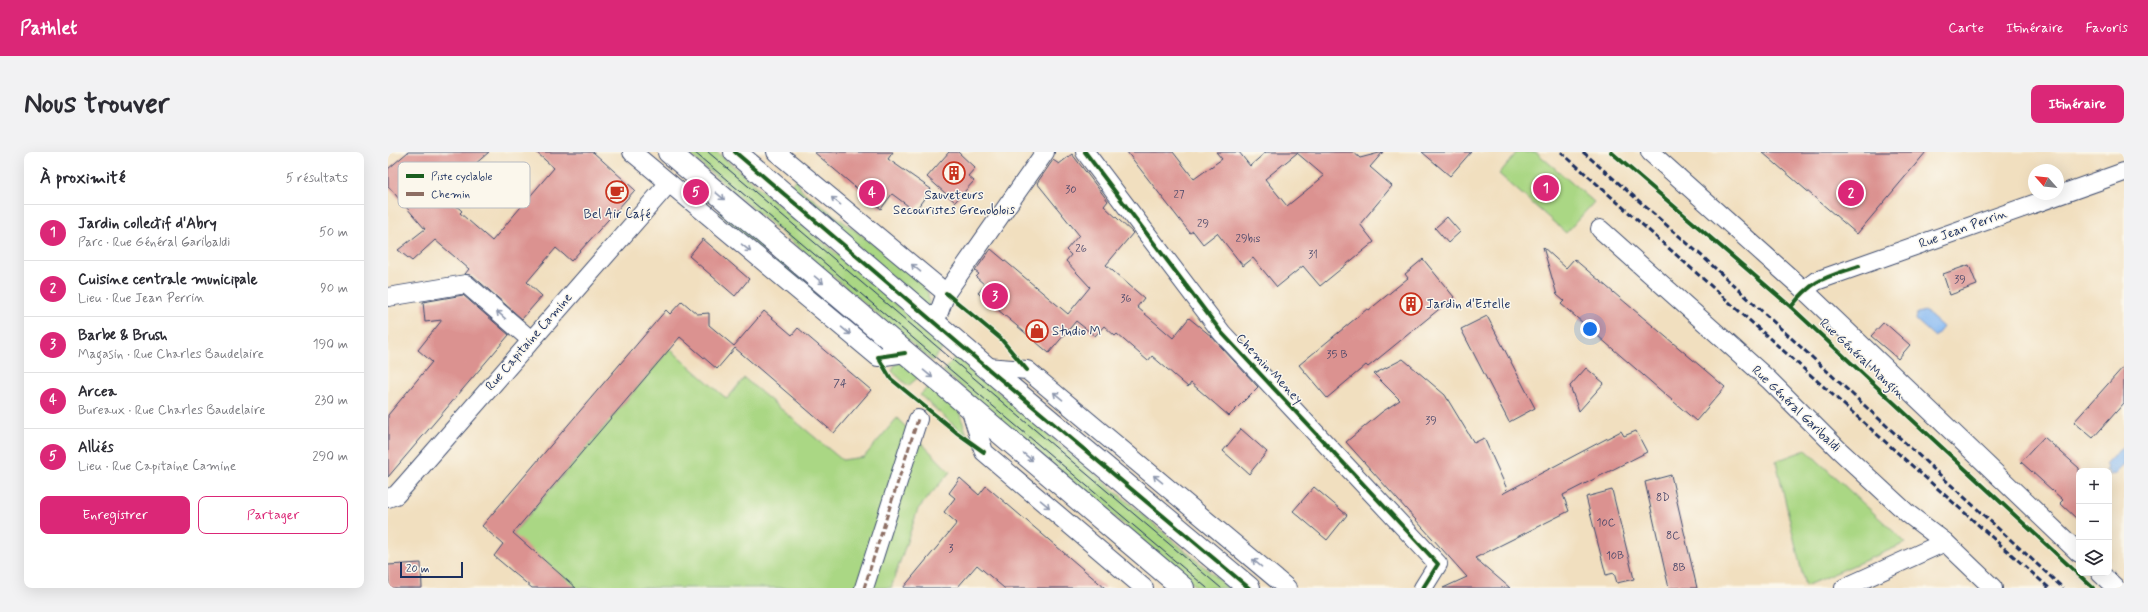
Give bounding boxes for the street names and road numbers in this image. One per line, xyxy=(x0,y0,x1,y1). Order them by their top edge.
street label: Rue Jean Perrin xyxy=(1917,205,2009,253)
street label: Rue Capitaine Camine xyxy=(482,290,576,394)
street label: Rue Général Mangin xyxy=(1814,315,1908,405)
street label: Chemin Meney xyxy=(1232,330,1306,408)
street label: Rue Général Garibaldi xyxy=(1748,362,1844,456)

